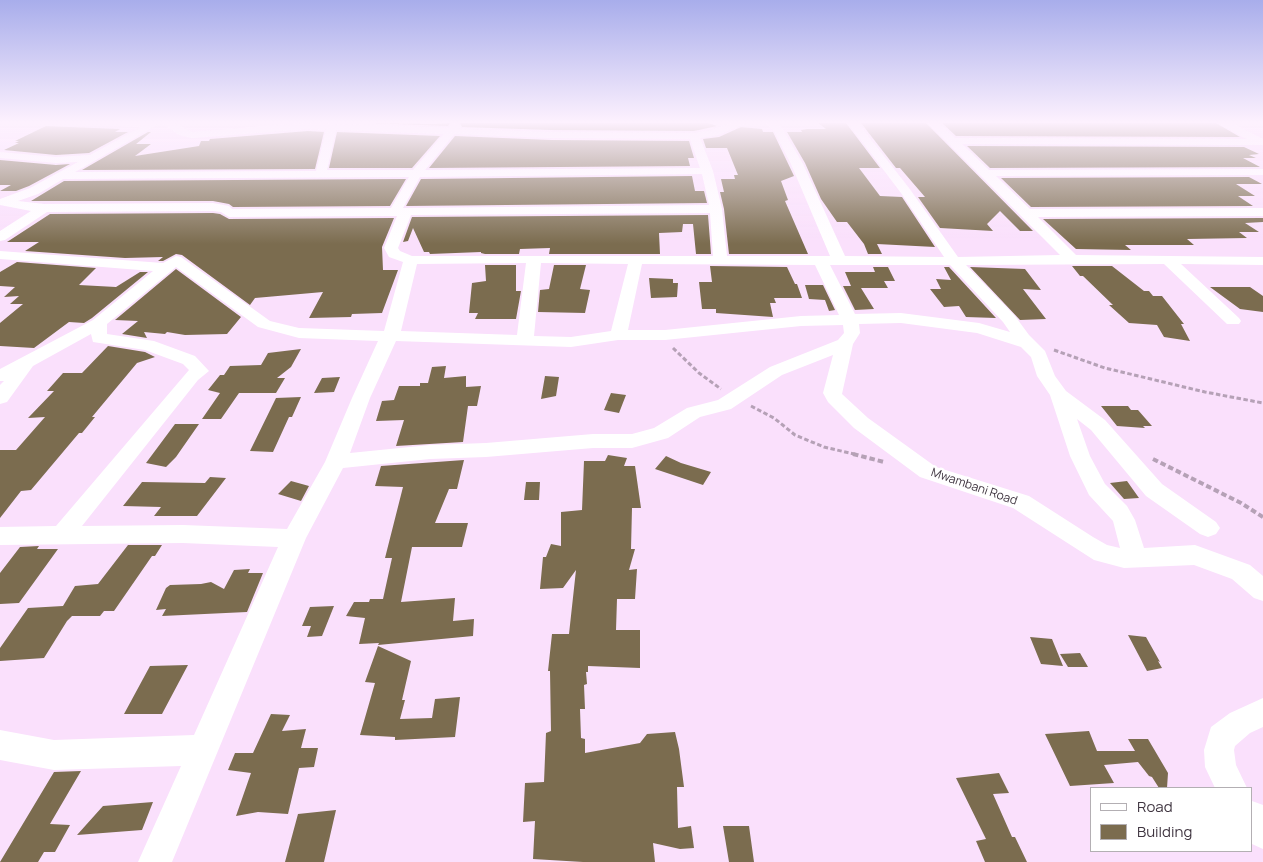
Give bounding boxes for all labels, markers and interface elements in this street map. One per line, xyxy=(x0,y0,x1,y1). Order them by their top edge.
street label: Mwambani Road xyxy=(929,465,1019,509)
legend xyxy=(1090,787,1253,852)
text: Road xyxy=(1137,796,1173,817)
text: Building xyxy=(1137,821,1192,842)

